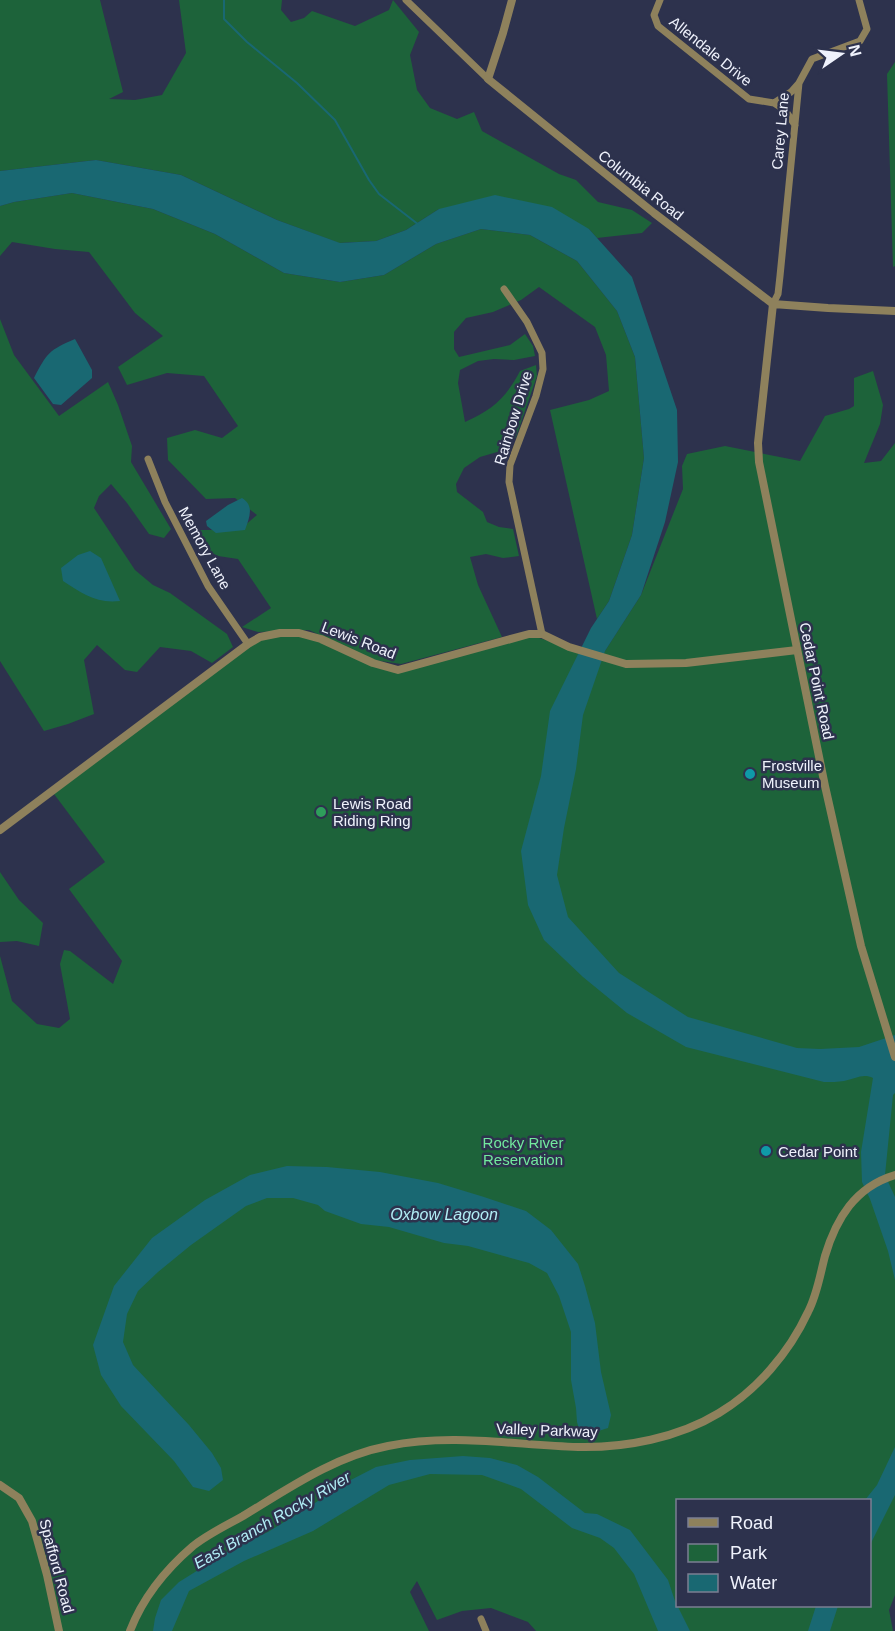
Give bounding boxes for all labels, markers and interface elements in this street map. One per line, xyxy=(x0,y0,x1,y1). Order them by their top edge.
street label: Allendale Drive xyxy=(666,13,756,89)
north arrow xyxy=(811,24,871,84)
text: N xyxy=(845,43,865,58)
street label: Carey Lane xyxy=(768,92,792,170)
street label: Columbia Road xyxy=(595,146,687,224)
street label: Rainbow Drive xyxy=(491,369,535,467)
street label: Memory Lane xyxy=(175,504,235,592)
street label: Lewis Road xyxy=(319,618,399,662)
street label: Cedar Point Road xyxy=(796,621,838,741)
place label: Frostville Museum xyxy=(762,757,822,791)
marker: Frostville Museum xyxy=(743,767,757,781)
place label: Lewis Road Riding Ring xyxy=(333,795,411,829)
marker: Lewis Road Riding Ring xyxy=(314,805,328,819)
park label: Rocky River Reservation xyxy=(483,1134,563,1168)
place label: Cedar Point xyxy=(778,1143,858,1160)
marker: Cedar Point xyxy=(759,1144,773,1158)
water label: Oxbow Lagoon xyxy=(390,1206,498,1223)
street label: Valley Parkway xyxy=(496,1420,598,1440)
water label: East Branch Rocky River xyxy=(191,1468,354,1572)
legend xyxy=(676,1499,871,1607)
text: Road xyxy=(730,1513,773,1533)
street label: Spafford Road xyxy=(36,1517,78,1615)
text: Park xyxy=(730,1543,768,1563)
text: Water xyxy=(730,1573,777,1593)

